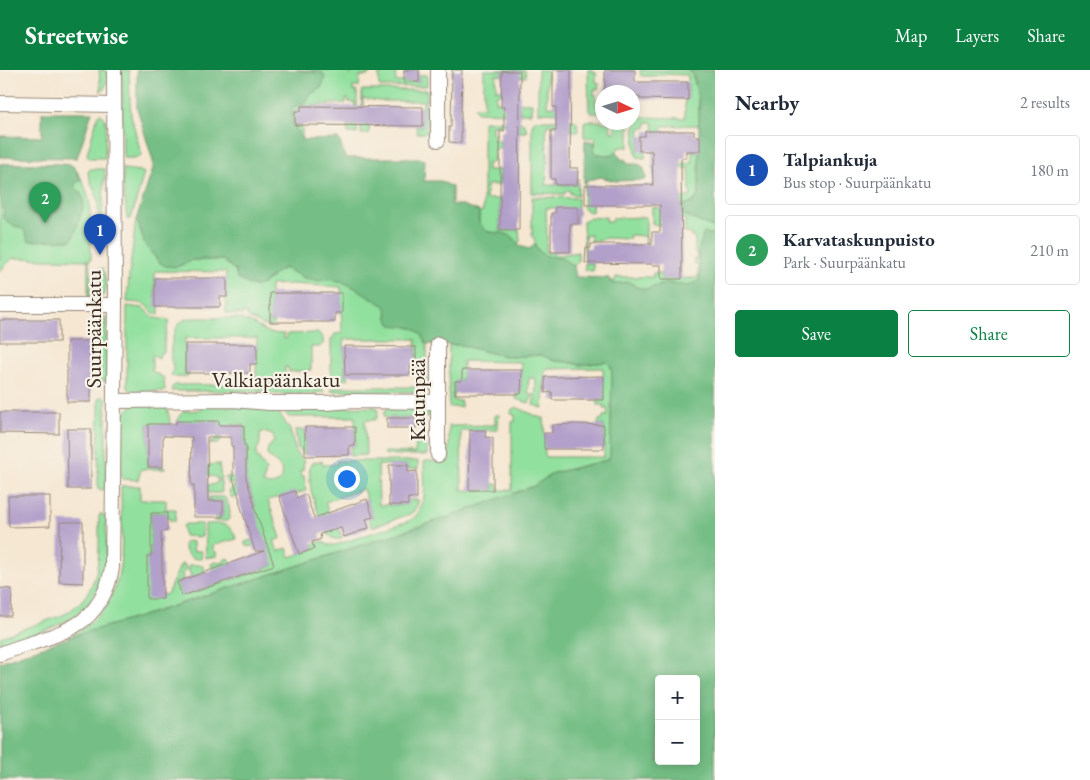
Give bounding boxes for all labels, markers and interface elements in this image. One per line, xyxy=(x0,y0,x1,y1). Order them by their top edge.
text: Streetwise xyxy=(25,20,128,51)
text: Map xyxy=(895,24,927,47)
text: Layers xyxy=(955,24,999,47)
text: Share xyxy=(1027,24,1065,47)
north arrow xyxy=(595,85,640,130)
text: Nearby xyxy=(735,89,799,116)
text: 2 results xyxy=(1020,92,1070,113)
text: Talpiankuja xyxy=(783,147,877,172)
text: 1 xyxy=(748,160,756,181)
text: 180 m xyxy=(1030,160,1069,181)
text: Bus stop · Suurpäänkatu xyxy=(783,172,931,193)
pin: 2 xyxy=(29,182,61,223)
pin: 1 xyxy=(84,214,116,255)
text: Karvataskunpuisto xyxy=(783,227,935,252)
text: 2 xyxy=(748,240,756,261)
text: 210 m xyxy=(1030,240,1069,261)
text: Park · Suurpäänkatu xyxy=(783,252,906,273)
street label: Suurpäänkatu xyxy=(79,269,108,388)
button: Save xyxy=(735,310,898,357)
button: Share xyxy=(908,310,1070,357)
street label: Katunpää xyxy=(403,359,432,441)
street label: Valkiapäänkatu xyxy=(212,365,341,394)
your location xyxy=(334,466,360,492)
map controls xyxy=(655,675,700,765)
button: + xyxy=(655,675,700,720)
button: − xyxy=(655,720,700,765)

